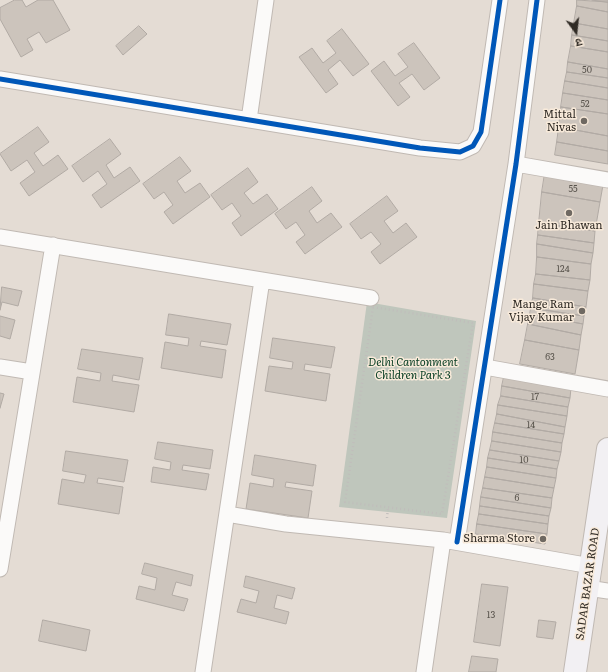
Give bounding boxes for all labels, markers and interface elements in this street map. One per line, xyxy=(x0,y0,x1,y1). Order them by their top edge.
north arrow xyxy=(556,12,596,52)
text: उ xyxy=(574,35,584,52)
house number: 50 xyxy=(582,65,592,75)
house number: 52 xyxy=(580,99,590,109)
place label: Mittal Nivas xyxy=(543,108,576,134)
marker: Mittal Nivas xyxy=(579,116,589,126)
house number: 55 xyxy=(568,184,578,194)
marker: Jain Bhawan xyxy=(564,208,574,218)
place label: Jain Bhawan xyxy=(535,219,603,233)
house number: 124 xyxy=(556,264,570,274)
place label: Mange Ram Vijay Kumar xyxy=(509,298,574,324)
marker: Mange Ram Vijay Kumar xyxy=(577,306,587,316)
house number: 63 xyxy=(545,352,555,362)
park label: Delhi Cantonment Children Park 3 xyxy=(368,356,458,382)
house number: 17 xyxy=(531,392,539,402)
house number: 14 xyxy=(527,420,535,430)
house number: 10 xyxy=(520,455,528,465)
house number: 6 xyxy=(515,493,519,503)
street label: SADAR BAZAR ROAD xyxy=(574,527,602,641)
place label: Sharma Store xyxy=(463,532,535,546)
marker: Sharma Store xyxy=(538,534,548,544)
house number: 13 xyxy=(487,610,495,620)

